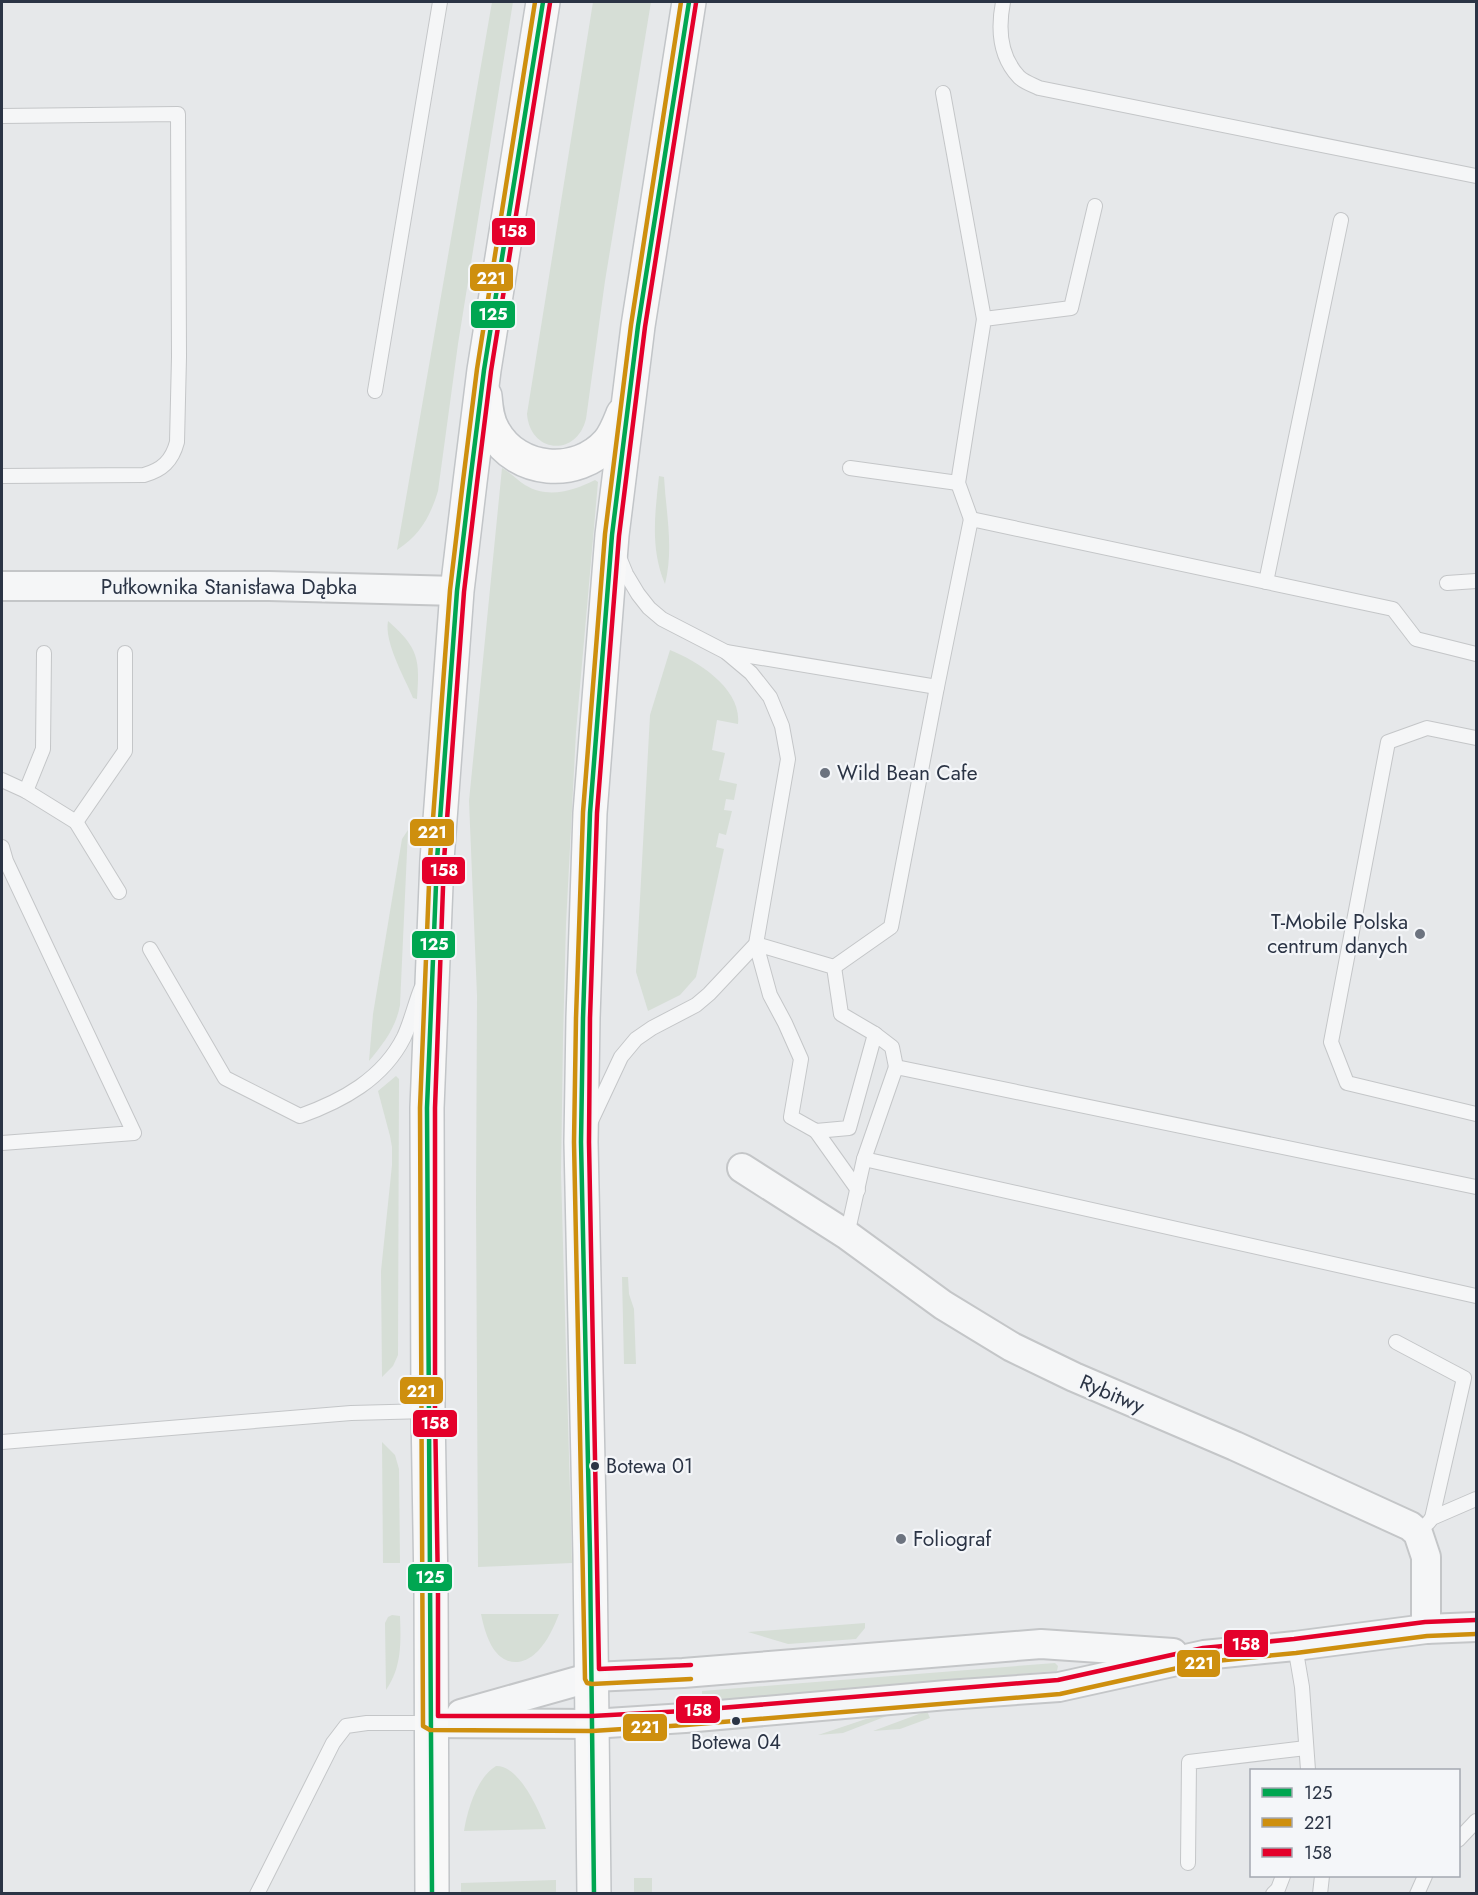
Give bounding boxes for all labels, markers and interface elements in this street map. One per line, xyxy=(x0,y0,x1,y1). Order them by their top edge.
line badge: 158 xyxy=(491,217,536,246)
text: 158 xyxy=(499,220,527,243)
line badge: 221 xyxy=(469,263,514,292)
text: 221 xyxy=(476,267,506,290)
line badge: 125 xyxy=(470,300,516,329)
text: 125 xyxy=(479,303,507,326)
street label: Pułkownika Stanisława Dąbka xyxy=(101,572,357,602)
place label: Wild Bean Cafe xyxy=(837,758,978,788)
marker: Wild Bean Cafe xyxy=(818,766,832,780)
line badge: 221 xyxy=(409,818,455,847)
text: 221 xyxy=(417,821,447,844)
line badge: 158 xyxy=(421,856,466,885)
text: 158 xyxy=(430,859,458,882)
place label: T‑Mobile Polska centrum danych xyxy=(1267,907,1408,961)
marker: T‑Mobile Polska centrum danych xyxy=(1413,927,1427,941)
line badge: 125 xyxy=(411,930,456,959)
text: 125 xyxy=(420,933,448,956)
street label: Rybitwy xyxy=(1075,1367,1150,1421)
line badge: 221 xyxy=(399,1376,444,1405)
text: 221 xyxy=(406,1380,436,1403)
line badge: 158 xyxy=(412,1409,458,1438)
text: 158 xyxy=(421,1412,449,1435)
place label: Botewa 01 xyxy=(606,1452,693,1481)
marker: Botewa 01 xyxy=(589,1460,601,1472)
place label: Foliograf xyxy=(913,1524,992,1554)
marker: Foliograf xyxy=(894,1532,908,1546)
line badge: 125 xyxy=(407,1563,453,1592)
text: 125 xyxy=(416,1566,444,1589)
line badge: 158 xyxy=(1223,1629,1269,1658)
text: 158 xyxy=(1232,1633,1260,1656)
line badge: 221 xyxy=(1176,1649,1221,1678)
text: 221 xyxy=(1184,1652,1214,1675)
line badge: 158 xyxy=(675,1695,721,1724)
text: 158 xyxy=(684,1699,712,1722)
line badge: 221 xyxy=(622,1713,668,1742)
marker: Botewa 04 xyxy=(730,1715,742,1727)
text: 221 xyxy=(630,1716,660,1739)
place label: Botewa 04 xyxy=(691,1728,781,1757)
legend xyxy=(1250,1769,1460,1877)
text: 125 xyxy=(1304,1780,1333,1806)
text: 221 xyxy=(1304,1810,1333,1836)
text: 158 xyxy=(1304,1840,1332,1866)

